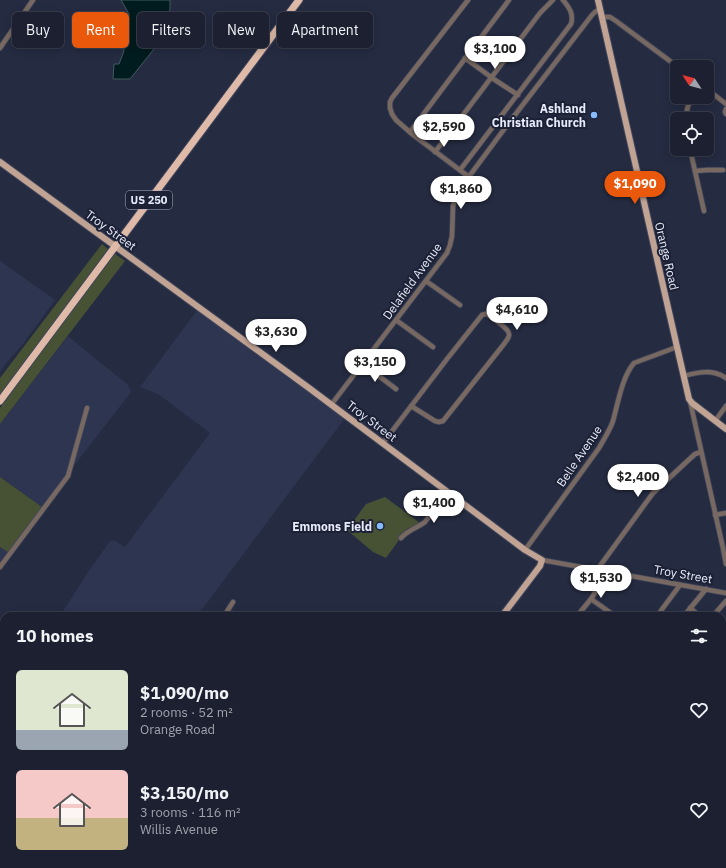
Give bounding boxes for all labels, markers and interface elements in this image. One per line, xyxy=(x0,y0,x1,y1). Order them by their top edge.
chip: Buy xyxy=(12,12,64,48)
chip: Rent xyxy=(72,12,129,48)
chip: Filters xyxy=(137,12,205,48)
chip: New xyxy=(213,12,269,48)
chip: Apartment xyxy=(277,12,373,48)
pin: $3,100 xyxy=(462,36,528,70)
text: $3,100 xyxy=(473,40,517,57)
north arrow xyxy=(670,60,714,104)
map controls xyxy=(670,60,714,156)
place label: Ashland Christian Church xyxy=(492,101,586,130)
marker: Ashland Christian Church xyxy=(589,110,599,120)
button: locate xyxy=(670,112,714,156)
pin: $2,590 xyxy=(411,114,477,148)
text: $2,590 xyxy=(422,118,466,135)
pin: $1,090 xyxy=(602,171,668,205)
text: $1,090 xyxy=(613,175,657,192)
pin: $1,860 xyxy=(428,176,494,210)
text: $1,860 xyxy=(439,180,483,197)
road number: US 250 xyxy=(126,191,172,209)
street label: Troy Street xyxy=(83,207,139,253)
street label: Orange Road xyxy=(652,221,682,291)
street label: Delafield Avenue xyxy=(379,240,445,322)
pin: $4,610 xyxy=(484,297,550,331)
text: $4,610 xyxy=(495,301,539,318)
pin: $3,630 xyxy=(243,319,309,353)
text: $3,630 xyxy=(254,323,298,340)
pin: $3,150 xyxy=(342,349,408,383)
text: $3,150 xyxy=(353,353,397,370)
street label: Troy Street xyxy=(344,397,400,445)
street label: Belle Avenue xyxy=(553,422,605,489)
pin: $2,400 xyxy=(605,464,671,498)
text: $2,400 xyxy=(616,468,660,485)
pin: $1,400 xyxy=(401,490,467,524)
text: $1,400 xyxy=(412,494,456,511)
place label: Emmons Field xyxy=(292,519,372,534)
marker: Emmons Field xyxy=(375,521,385,531)
street label: Troy Street xyxy=(653,561,713,587)
pin: $1,530 xyxy=(568,565,634,599)
text: $1,530 xyxy=(579,569,623,586)
text: 10 homes xyxy=(16,625,93,647)
icon: filters xyxy=(688,625,710,647)
text: $1,090/mo xyxy=(140,682,229,704)
icon: home xyxy=(48,686,96,734)
icon: heart xyxy=(688,699,710,721)
text: 2 rooms · 52 m² xyxy=(140,704,233,721)
text: Orange Road xyxy=(140,721,215,738)
text: $3,150/mo xyxy=(140,782,229,804)
icon: home xyxy=(48,786,96,834)
icon: heart xyxy=(688,799,710,821)
text: 3 rooms · 116 m² xyxy=(140,804,241,821)
text: Willis Avenue xyxy=(140,821,218,838)

